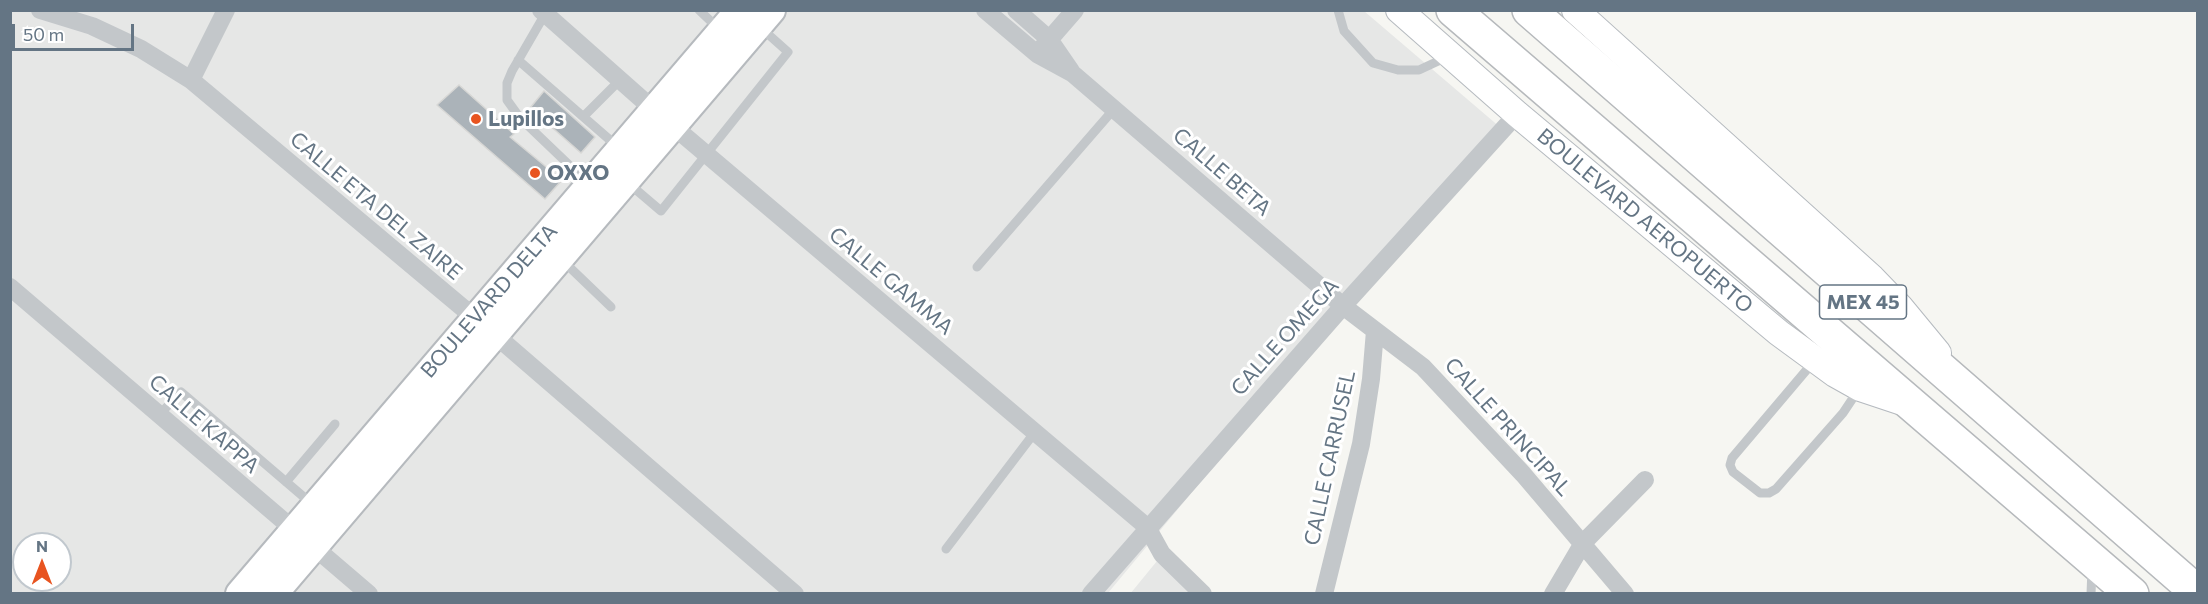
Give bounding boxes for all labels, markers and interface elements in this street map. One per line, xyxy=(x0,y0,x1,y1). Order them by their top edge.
scale bar xyxy=(15,12,136,50)
text: 50 m xyxy=(23,23,64,45)
place label: Lupillos xyxy=(488,106,564,132)
marker: Lupillos xyxy=(469,112,483,126)
street label: CALLE BETA xyxy=(1168,123,1276,221)
street label: BOULEVARD AEROPUERTO xyxy=(1532,123,1758,319)
street label: CALLE ETA DEL ZAIRE xyxy=(285,127,467,285)
place label: OXXO xyxy=(547,160,609,186)
marker: OXXO xyxy=(528,166,542,180)
street label: BOULEVARD DELTA xyxy=(415,219,563,383)
street label: CALLE GAMMA xyxy=(824,222,958,340)
street label: CALLE OMEGA xyxy=(1226,273,1344,401)
road number: MEX 45 xyxy=(1820,285,1906,319)
street label: CALLE PRINCIPAL xyxy=(1439,353,1577,501)
street label: CALLE CARRUSEL xyxy=(1299,368,1361,548)
street label: CALLE KAPPA xyxy=(144,369,264,479)
north arrow xyxy=(12,532,72,592)
text: N xyxy=(36,536,48,555)

